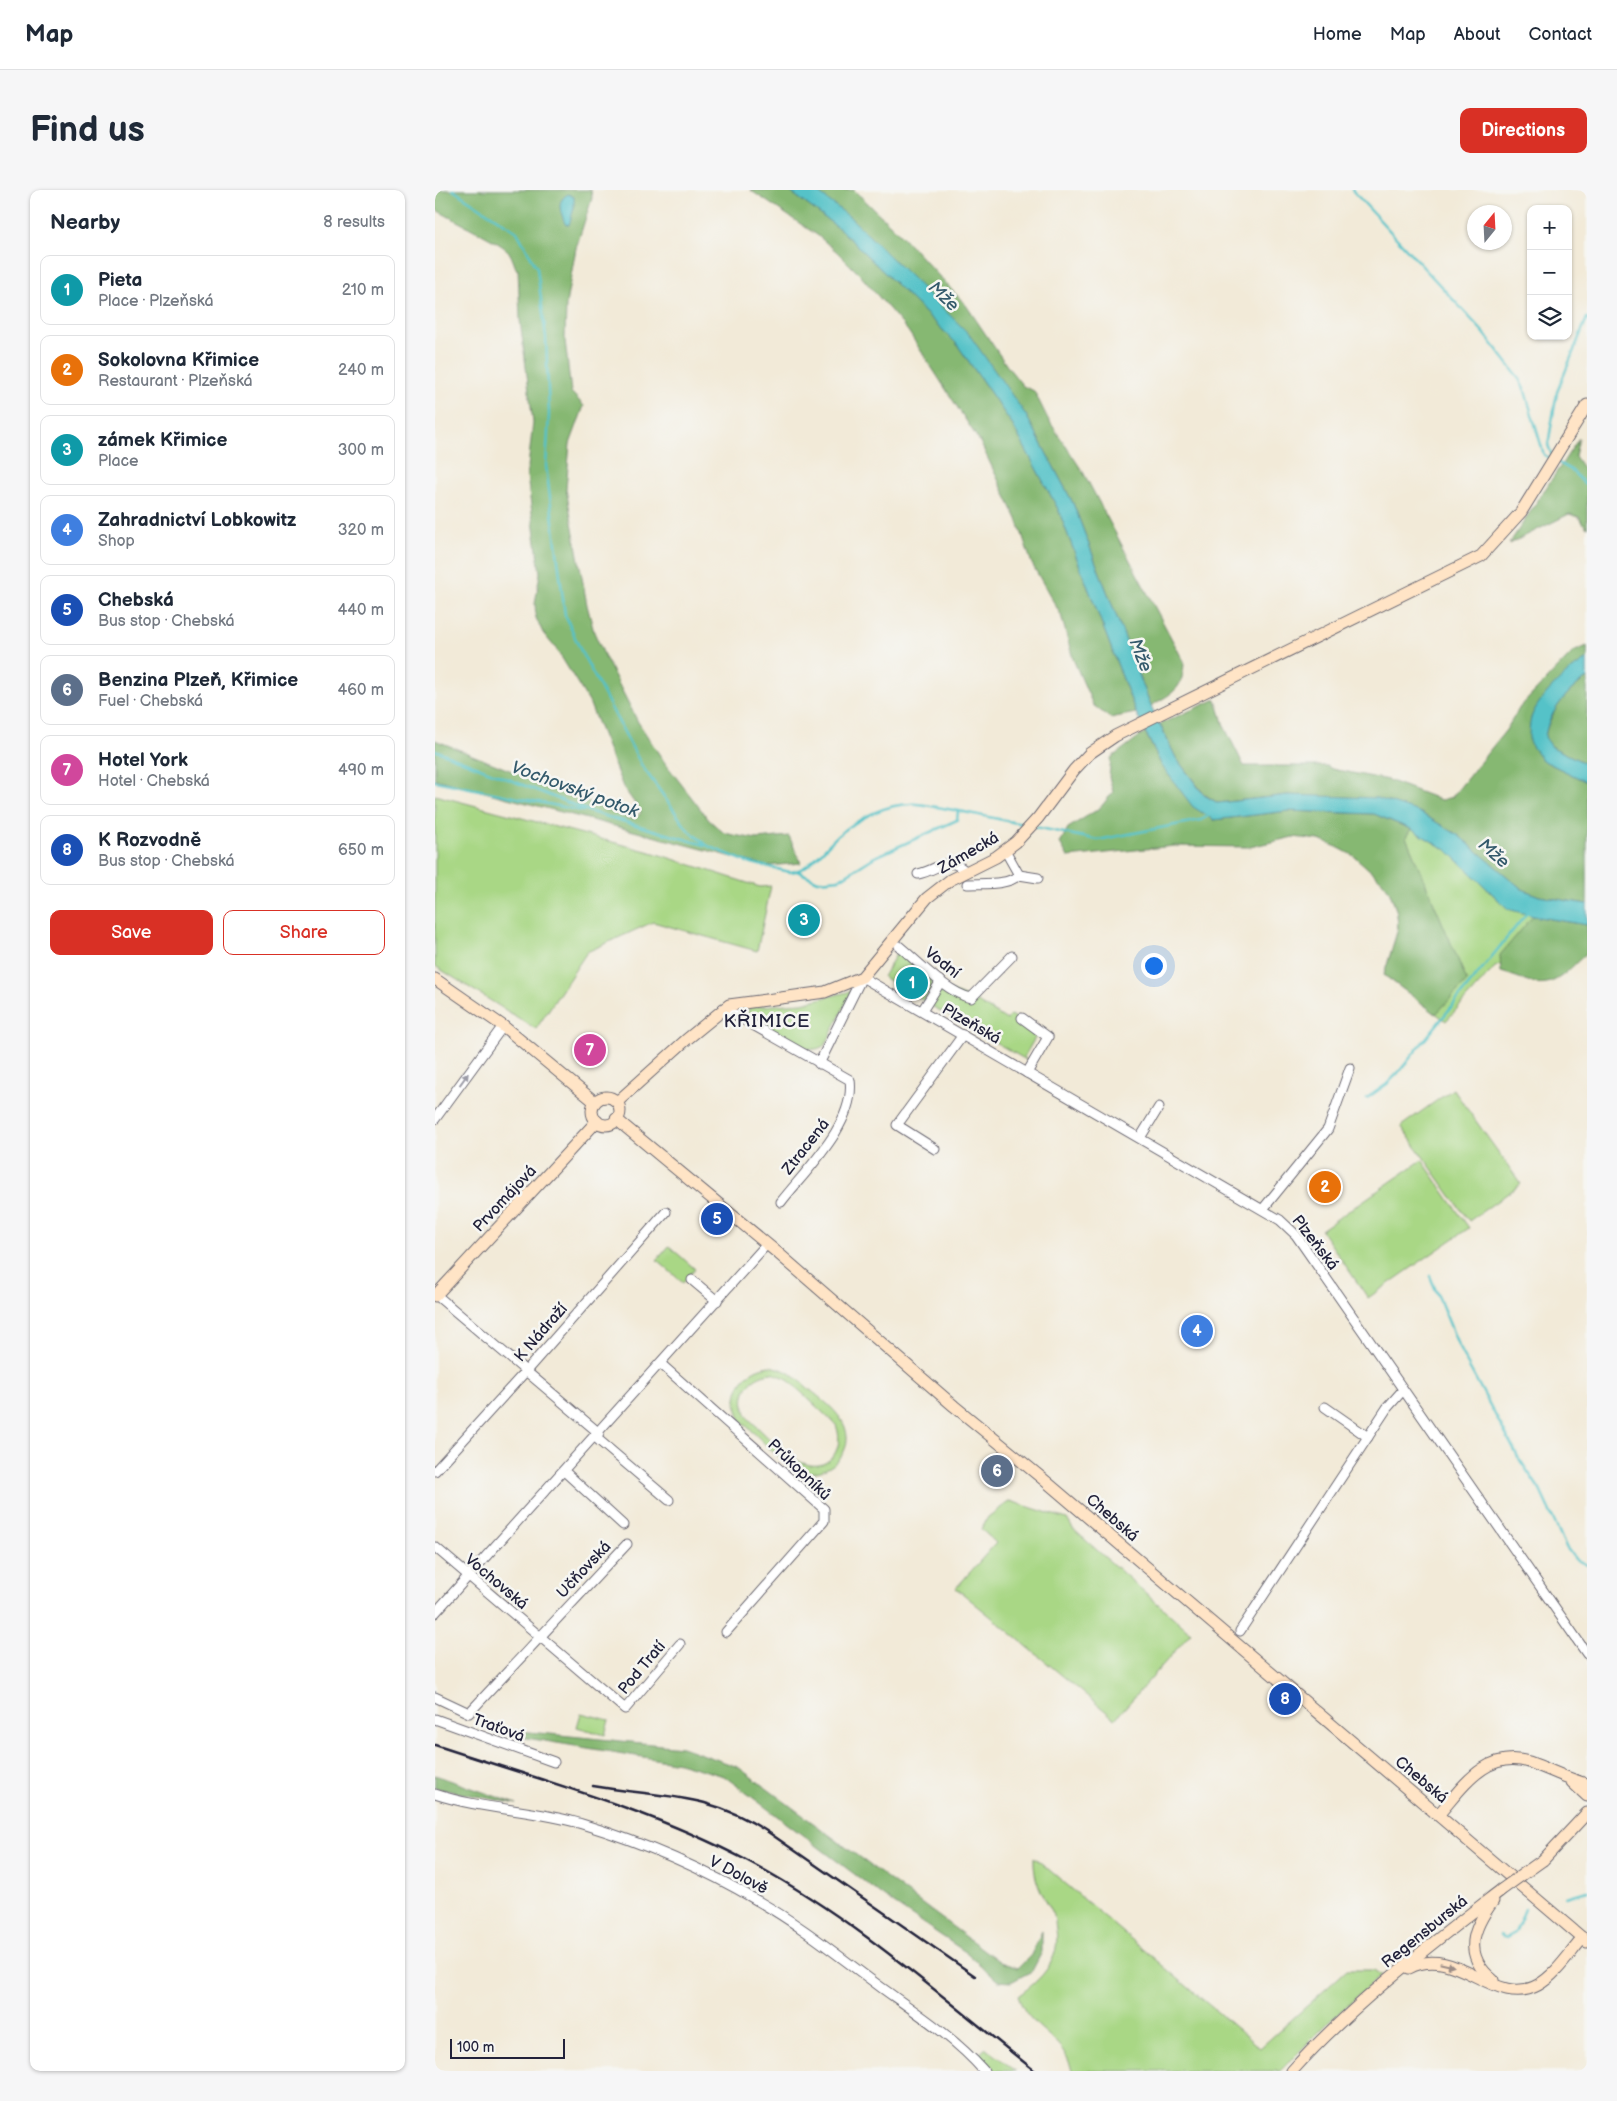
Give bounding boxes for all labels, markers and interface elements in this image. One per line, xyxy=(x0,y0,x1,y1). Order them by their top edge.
text: Map xyxy=(25,20,73,49)
text: Home xyxy=(1313,24,1362,45)
text: Map xyxy=(1390,24,1426,45)
text: About xyxy=(1454,24,1501,45)
text: Contact xyxy=(1529,24,1592,45)
button: Directions xyxy=(1460,108,1587,153)
text: Find us xyxy=(30,109,145,152)
north arrow xyxy=(1467,205,1512,250)
map controls xyxy=(1527,205,1572,340)
button: + xyxy=(1527,205,1572,250)
text: Nearby xyxy=(50,210,120,235)
text: 8 results xyxy=(323,213,385,232)
button: − xyxy=(1527,250,1572,295)
text: Pieta xyxy=(98,269,142,292)
water label: Mže xyxy=(924,277,963,316)
text: 1 xyxy=(64,281,70,300)
text: 210 m xyxy=(342,281,384,300)
text: Place · Plzeňská xyxy=(98,292,213,311)
button: layers xyxy=(1527,295,1572,340)
text: Sokolovna Křimice xyxy=(98,349,259,372)
text: 2 xyxy=(62,361,72,380)
text: 240 m xyxy=(338,361,384,380)
text: Restaurant · Plzeňská xyxy=(98,372,253,391)
text: zámek Křimice xyxy=(98,429,227,452)
text: 3 xyxy=(62,441,72,460)
text: 300 m xyxy=(338,441,384,460)
text: Place xyxy=(98,452,139,471)
text: Zahradnictví Lobkowitz xyxy=(98,509,296,532)
text: 4 xyxy=(62,521,72,540)
text: 320 m xyxy=(338,521,384,540)
text: Shop xyxy=(98,532,135,551)
text: Chebská xyxy=(98,589,174,612)
text: 5 xyxy=(62,601,72,620)
text: 440 m xyxy=(338,601,384,620)
text: Bus stop · Chebská xyxy=(98,612,235,631)
water label: Mže xyxy=(1125,635,1156,675)
text: Benzina Plzeň, Křimice xyxy=(98,669,298,692)
text: 6 xyxy=(62,681,72,700)
text: 460 m xyxy=(338,681,384,700)
text: Fuel · Chebská xyxy=(98,692,203,711)
text: Hotel York xyxy=(98,749,188,772)
water label: Vochovský potok xyxy=(508,757,643,823)
text: 7 xyxy=(63,761,71,780)
text: 490 m xyxy=(338,761,384,780)
text: Hotel · Chebská xyxy=(98,772,210,791)
street label: Zámecká xyxy=(934,828,1002,879)
text: K Rozvodně xyxy=(98,829,201,852)
water label: Mže xyxy=(1474,834,1513,873)
text: 8 xyxy=(62,841,72,860)
text: 650 m xyxy=(338,841,384,860)
text: Bus stop · Chebská xyxy=(98,852,235,871)
pin: 3 xyxy=(788,901,820,939)
button: Save xyxy=(50,910,213,955)
button: Share xyxy=(223,910,385,955)
street label: Vodní xyxy=(921,943,964,983)
your location xyxy=(1141,953,1167,979)
pin: 1 xyxy=(896,964,928,1002)
street label: Plzeňská xyxy=(939,1000,1004,1049)
district label: KŘIMICE xyxy=(724,1009,810,1033)
pin: 7 xyxy=(574,1031,606,1069)
one-way arrow xyxy=(459,1072,469,1086)
street label: Ztracená xyxy=(778,1115,834,1179)
street label: Prvomájová xyxy=(469,1162,541,1236)
pin: 2 xyxy=(1309,1168,1341,1206)
pin: 5 xyxy=(701,1200,733,1238)
street label: Plzeňská xyxy=(1287,1212,1342,1274)
street label: K Nádraží xyxy=(511,1300,572,1366)
pin: 4 xyxy=(1181,1312,1213,1350)
street label: Průkopníků xyxy=(764,1435,834,1505)
pin: 6 xyxy=(981,1452,1013,1490)
street label: Chebská xyxy=(1082,1490,1142,1546)
street label: Učňovská xyxy=(553,1538,615,1602)
street label: Vochovská xyxy=(461,1550,531,1614)
street label: Pod Tratí xyxy=(614,1637,670,1698)
pin: 8 xyxy=(1269,1680,1301,1718)
street label: Traťová xyxy=(470,1710,527,1747)
street label: Chebská xyxy=(1391,1753,1451,1808)
street label: V Dolově xyxy=(706,1852,771,1899)
street label: Regensburská xyxy=(1378,1892,1472,1972)
one-way arrow xyxy=(1440,1961,1456,1969)
scale bar xyxy=(450,2036,565,2059)
text: 100 m xyxy=(457,2039,494,2056)

